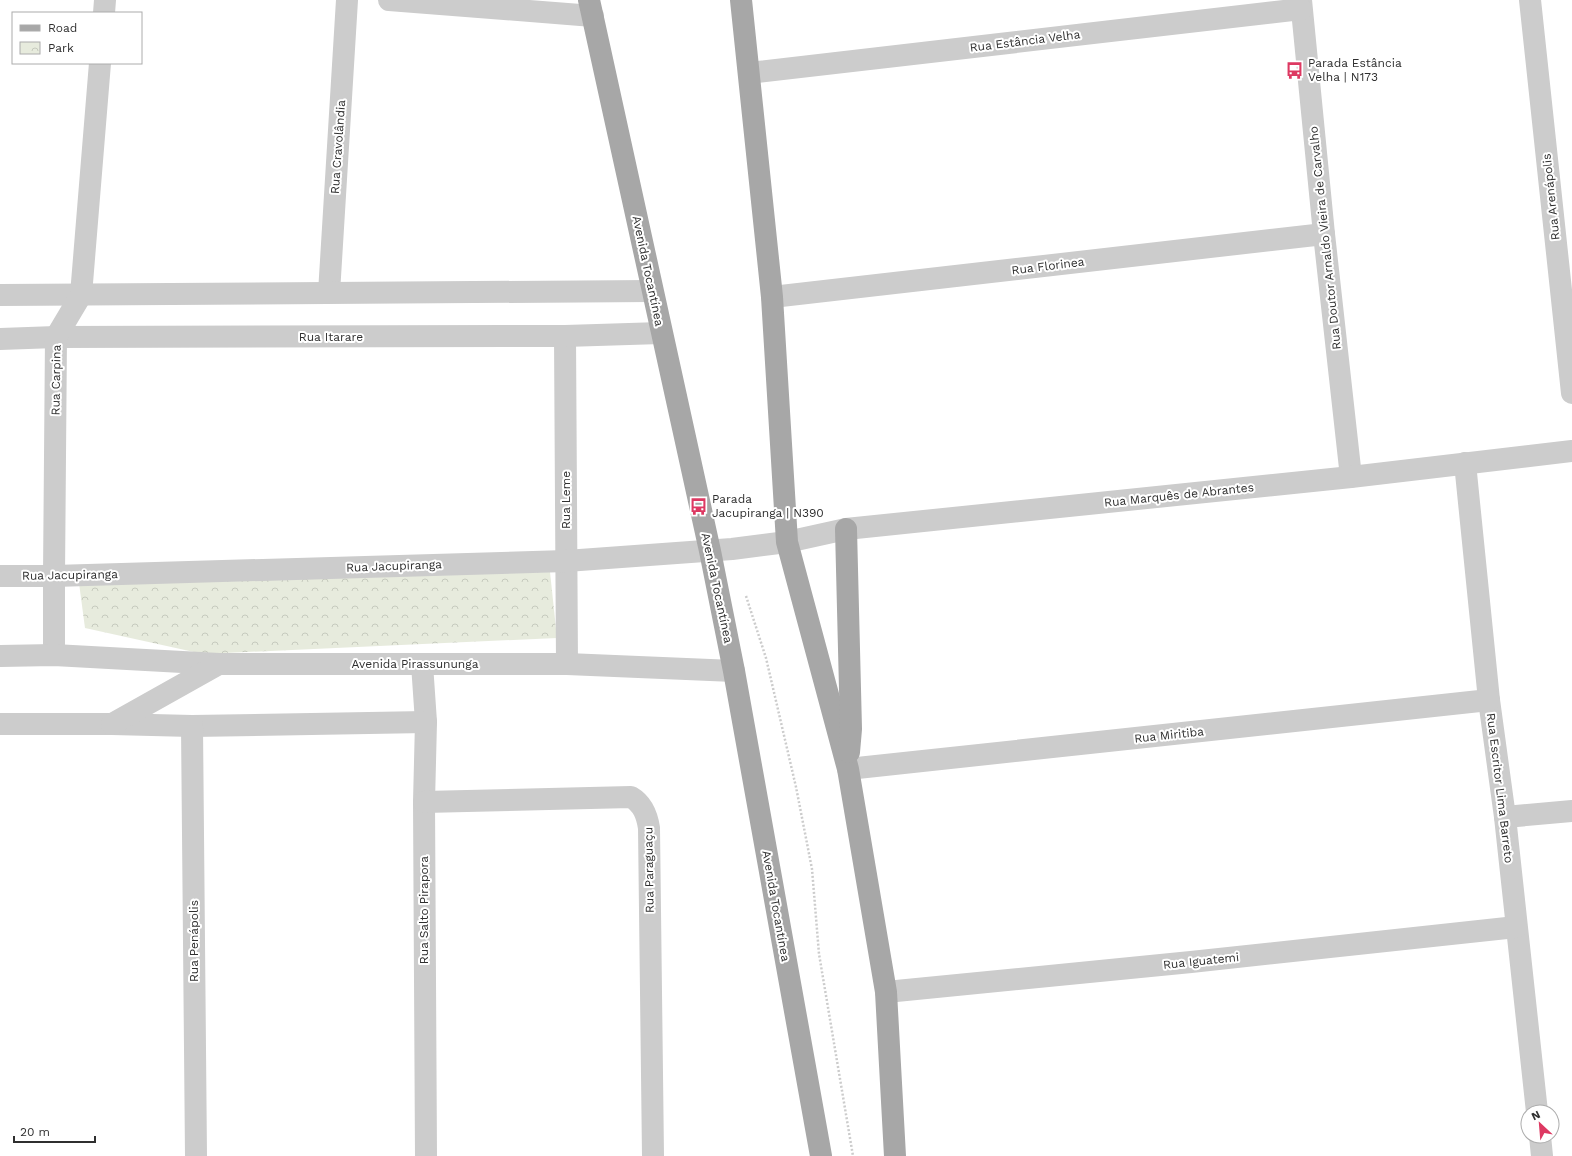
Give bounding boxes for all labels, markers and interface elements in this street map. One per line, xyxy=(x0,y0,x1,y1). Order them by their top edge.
legend xyxy=(12,12,142,64)
text: Road xyxy=(48,21,77,35)
street label: Rua Estância Velha xyxy=(969,27,1081,55)
text: Park xyxy=(48,41,74,55)
place label: Parada Estância Velha | N173 xyxy=(1308,56,1402,84)
bus stop icon: Parada Estância Velha | N173 xyxy=(1285,60,1305,80)
street label: Rua Cravolândia xyxy=(328,99,348,194)
street label: Rua Doutor Arnaldo Vieira de Carvalho xyxy=(1306,126,1344,350)
street label: Rua Arenápolis xyxy=(1539,153,1563,241)
street label: Avenida Tocantínea xyxy=(629,215,667,328)
street label: Rua Florinea xyxy=(1011,255,1085,277)
street label: Rua Itarare xyxy=(299,330,363,344)
street label: Rua Carpina xyxy=(48,344,64,415)
street label: Rua Leme xyxy=(559,471,573,529)
street label: Rua Marquês de Abrantes xyxy=(1103,480,1255,510)
place label: Parada Jacupiranga | N390 xyxy=(712,492,824,520)
bus stop icon: Parada Jacupiranga | N390 xyxy=(689,496,709,516)
street label: Avenida Tocantínea xyxy=(698,532,736,645)
street label: Rua Jacupiranga xyxy=(346,557,442,575)
street label: Rua Jacupiranga xyxy=(22,567,118,583)
street label: Avenida Pirassununga xyxy=(352,657,479,671)
street label: Rua Escritor Lima Barreto xyxy=(1484,712,1516,864)
street label: Rua Miritiba xyxy=(1133,724,1205,746)
street label: Rua Paraguaçu xyxy=(641,827,657,913)
street label: Avenida Tocantínea xyxy=(759,849,793,963)
street label: Rua Salto Pirapora xyxy=(417,856,431,964)
street label: Rua Penápolis xyxy=(187,900,201,982)
street label: Rua Iguatemi xyxy=(1162,950,1240,972)
north arrow xyxy=(1520,1104,1560,1144)
text: N xyxy=(1529,1108,1542,1123)
scale bar xyxy=(14,1118,95,1144)
text: 20 m xyxy=(20,1125,50,1139)

